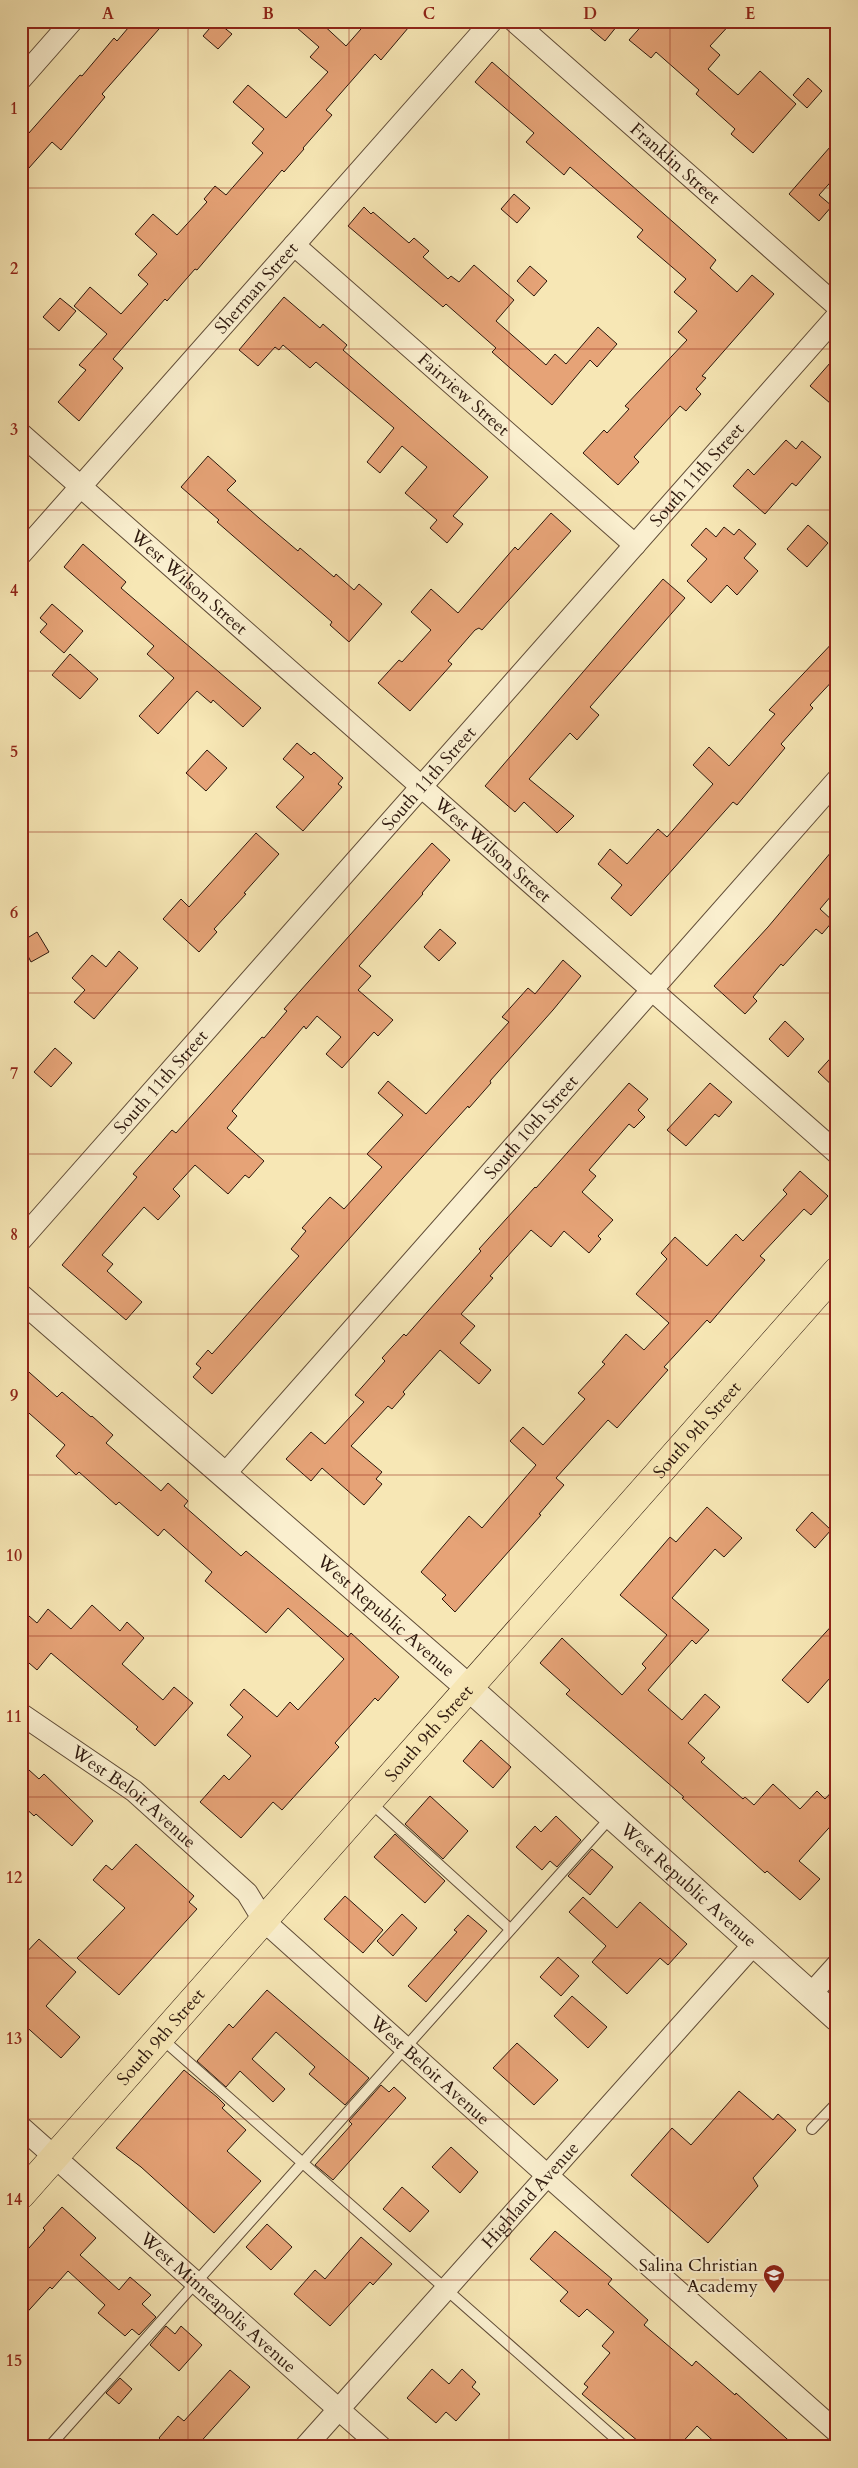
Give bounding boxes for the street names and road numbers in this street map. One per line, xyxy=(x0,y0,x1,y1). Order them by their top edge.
street label: Franklin Street xyxy=(624,117,726,210)
street label: Sherman Street xyxy=(209,237,304,340)
street label: Fairview Street xyxy=(412,347,515,442)
street label: South 11th Street xyxy=(644,417,750,533)
street label: West Wilson Street xyxy=(124,523,253,641)
street label: South 11th Street xyxy=(376,721,482,836)
street label: West Wilson Street xyxy=(428,791,557,909)
street label: South 11th Street xyxy=(108,1024,214,1140)
street label: South 10th Street xyxy=(478,1070,584,1185)
street label: South 9th Street xyxy=(647,1376,747,1484)
street label: West Republic Avenue xyxy=(311,1548,460,1683)
street label: South 9th Street xyxy=(379,1679,479,1788)
street label: West Beloit Avenue xyxy=(65,1739,201,1854)
street label: West Republic Avenue xyxy=(614,1817,762,1953)
street label: South 9th Street xyxy=(111,1983,211,2091)
street label: West Beloit Avenue xyxy=(364,2009,495,2131)
street label: Highland Avenue xyxy=(476,2136,585,2254)
street label: West Minneapolis Avenue xyxy=(134,2226,302,2379)

